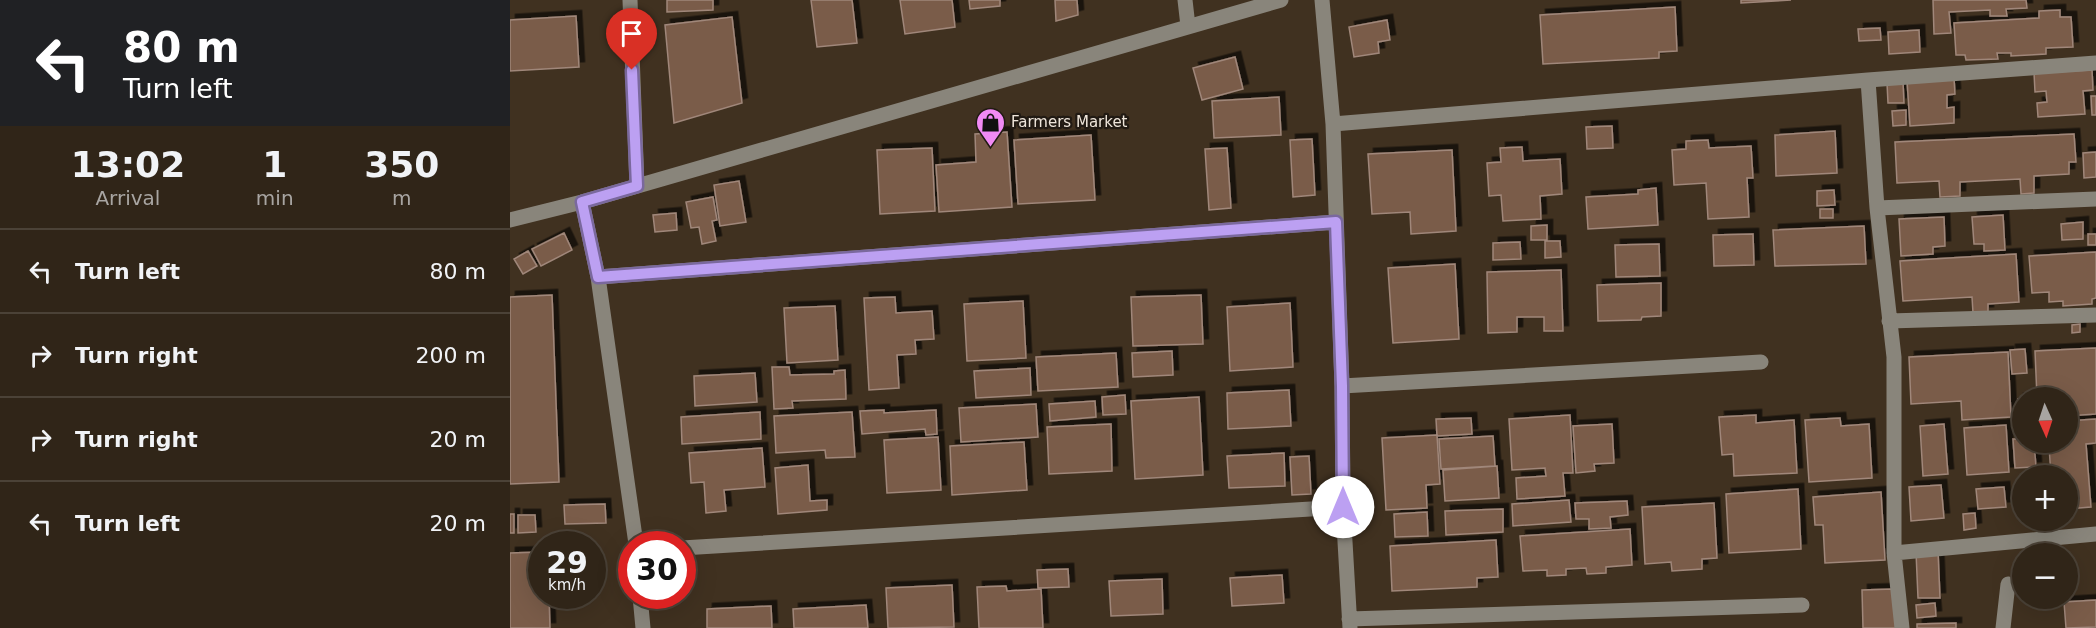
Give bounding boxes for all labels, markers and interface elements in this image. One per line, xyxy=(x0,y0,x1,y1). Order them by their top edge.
pin xyxy=(606,8,657,70)
icon: arrive xyxy=(615,17,648,50)
text: 80 m xyxy=(123,23,240,72)
icon: left xyxy=(24,24,102,102)
text: Turn left xyxy=(123,73,233,104)
shop icon: Farmers Market xyxy=(974,106,1006,148)
place label: Farmers Market xyxy=(1011,113,1128,131)
text: 13:02 xyxy=(71,144,185,185)
text: 1 xyxy=(262,144,287,185)
text: 350 xyxy=(364,144,439,185)
text: Arrival xyxy=(95,186,160,210)
text: min xyxy=(256,186,294,210)
text: m xyxy=(392,186,412,210)
icon: left xyxy=(24,255,57,288)
text: Turn left xyxy=(75,259,180,284)
text: 80 m xyxy=(430,259,486,284)
icon: right xyxy=(24,339,57,372)
text: Turn right xyxy=(75,343,198,368)
text: 200 m xyxy=(416,343,486,368)
north arrow xyxy=(2012,387,2078,453)
map controls xyxy=(2012,387,2078,609)
icon: right xyxy=(24,423,57,456)
text: Turn right xyxy=(75,427,198,452)
text: 20 m xyxy=(430,427,486,452)
button: + xyxy=(2012,465,2078,531)
position arrow xyxy=(1311,475,1375,539)
icon: left xyxy=(24,507,57,540)
text: Turn left xyxy=(75,511,180,536)
text: 20 m xyxy=(430,511,486,536)
speed limit sign: 30 xyxy=(618,531,696,609)
button: − xyxy=(2012,543,2078,609)
text: 29 xyxy=(546,545,588,580)
text: km/h xyxy=(548,576,586,594)

